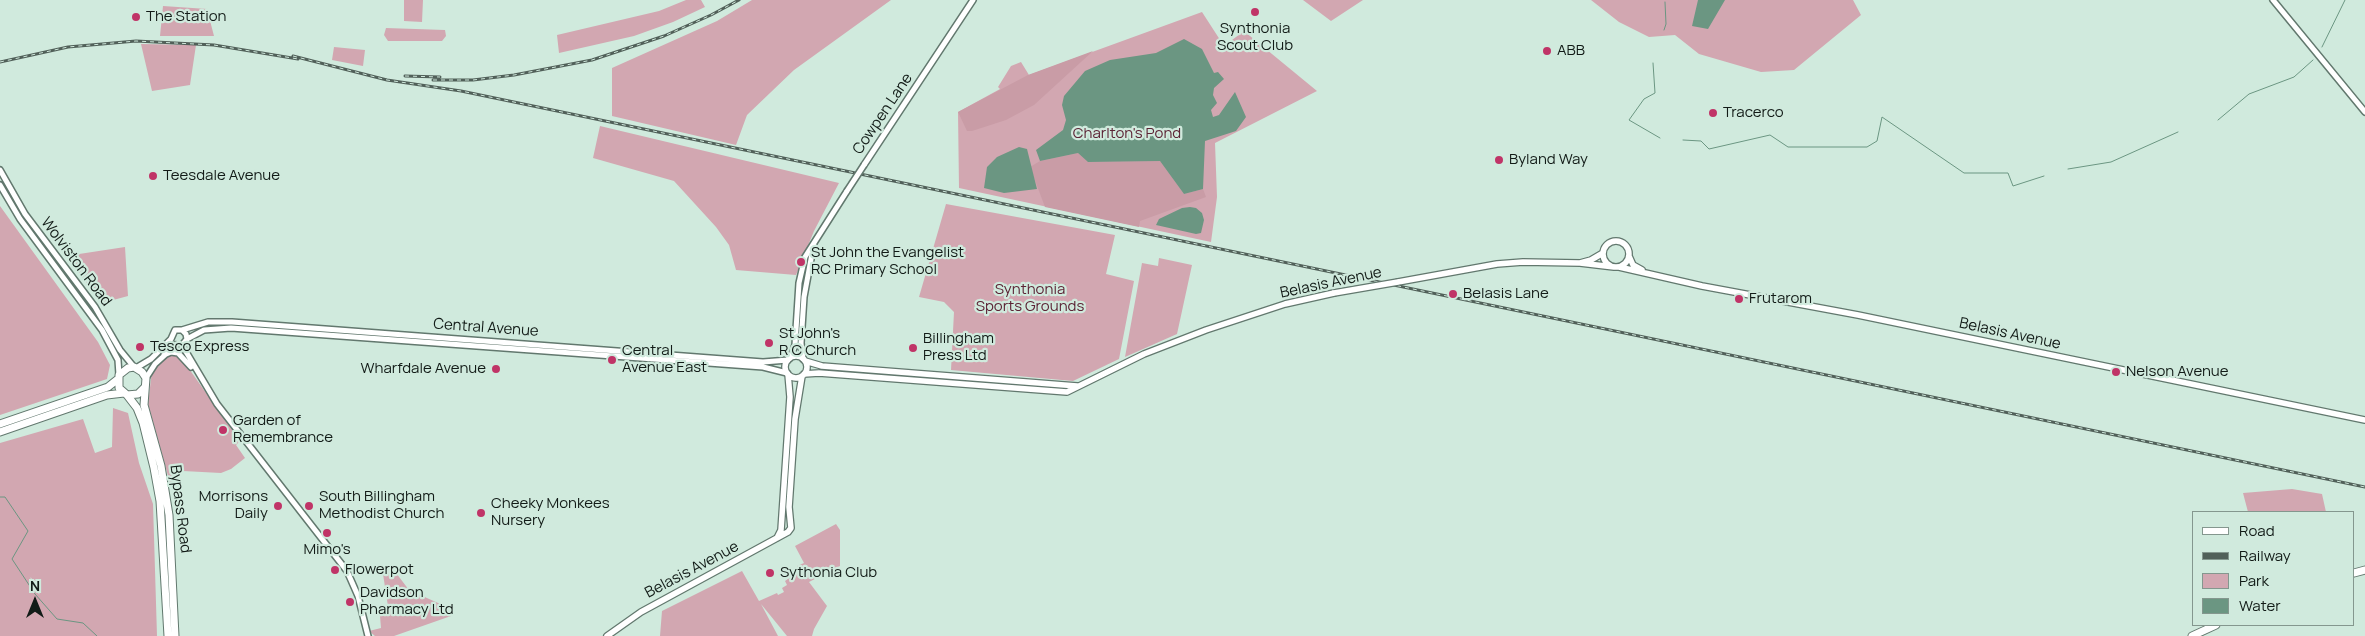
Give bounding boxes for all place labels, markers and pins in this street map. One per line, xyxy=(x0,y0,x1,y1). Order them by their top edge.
marker: Synthonia Scout Club xyxy=(1249,6,1261,18)
place label: The Station xyxy=(146,8,227,26)
marker: The Station xyxy=(130,11,142,23)
place label: Synthonia Scout Club xyxy=(1217,20,1293,55)
place label: ABB xyxy=(1557,42,1585,60)
marker: ABB xyxy=(1541,45,1553,57)
place label: Tracerco xyxy=(1723,104,1784,122)
marker: Tracerco xyxy=(1707,107,1719,119)
place label: Byland Way xyxy=(1509,151,1588,169)
marker: Byland Way xyxy=(1493,154,1505,166)
place label: Teesdale Avenue xyxy=(163,167,280,185)
marker: Teesdale Avenue xyxy=(147,170,159,182)
place label: St John the Evangelist RC Primary School xyxy=(811,244,964,279)
marker: St John the Evangelist RC Primary School xyxy=(795,256,807,268)
place label: Belasis Lane xyxy=(1463,285,1549,303)
marker: Belasis Lane xyxy=(1447,288,1459,300)
place label: Frutarom xyxy=(1749,290,1812,308)
marker: Frutarom xyxy=(1733,293,1745,305)
place label: St John's R C Church xyxy=(779,325,856,360)
place label: Billingham Press Ltd xyxy=(923,330,994,365)
marker: St John's R C Church xyxy=(763,337,775,349)
place label: Tesco Express xyxy=(150,338,249,356)
marker: Tesco Express xyxy=(134,341,146,353)
place label: Central Avenue East xyxy=(622,342,707,377)
marker: Billingham Press Ltd xyxy=(907,342,919,354)
marker: Central Avenue East xyxy=(606,354,618,366)
place label: Wharfdale Avenue xyxy=(360,360,486,378)
marker: Wharfdale Avenue xyxy=(490,363,502,375)
place label: Nelson Avenue xyxy=(2126,363,2229,381)
marker: Nelson Avenue xyxy=(2110,366,2122,378)
place label: Garden of Remembrance xyxy=(233,412,333,447)
marker: Garden of Remembrance xyxy=(217,424,229,436)
place label: Morrisons Daily xyxy=(199,488,268,523)
place label: South Billingham Methodist Church xyxy=(319,488,444,523)
place label: Cheeky Monkees Nursery xyxy=(491,495,610,530)
marker: Morrisons Daily xyxy=(272,500,284,512)
marker: South Billingham Methodist Church xyxy=(303,500,315,512)
marker: Cheeky Monkees Nursery xyxy=(475,507,487,519)
marker: Mimo's xyxy=(321,527,333,539)
place label: Mimo's xyxy=(303,541,351,559)
place label: Flowerpot xyxy=(345,561,414,579)
marker: Flowerpot xyxy=(329,564,341,576)
place label: Sythonia Club xyxy=(780,564,877,582)
marker: Sythonia Club xyxy=(764,567,776,579)
place label: Davidson Pharmacy Ltd xyxy=(360,584,454,619)
marker: Davidson Pharmacy Ltd xyxy=(344,596,356,608)

